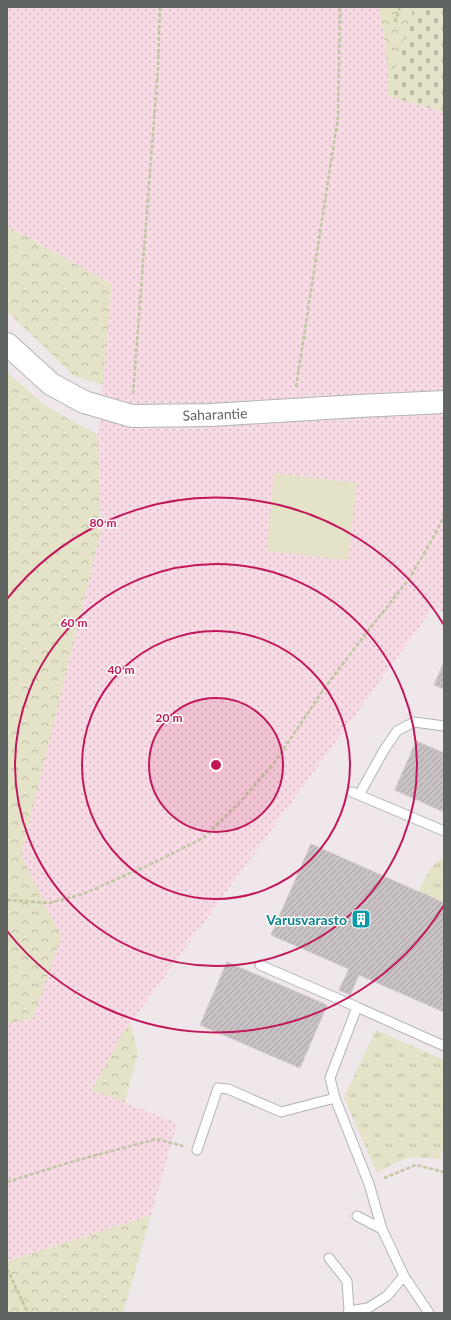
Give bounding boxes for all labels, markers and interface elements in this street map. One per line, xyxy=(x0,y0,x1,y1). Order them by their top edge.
street label: Saharantie xyxy=(182,404,248,424)
text: 80 m xyxy=(90,515,116,530)
text: 60 m xyxy=(61,615,87,630)
text: 40 m xyxy=(108,662,134,677)
text: 20 m xyxy=(156,710,182,725)
centre of rings xyxy=(209,758,223,772)
building icon: Varusvarasto xyxy=(350,908,372,930)
place label: Varusvarasto xyxy=(265,911,347,928)

